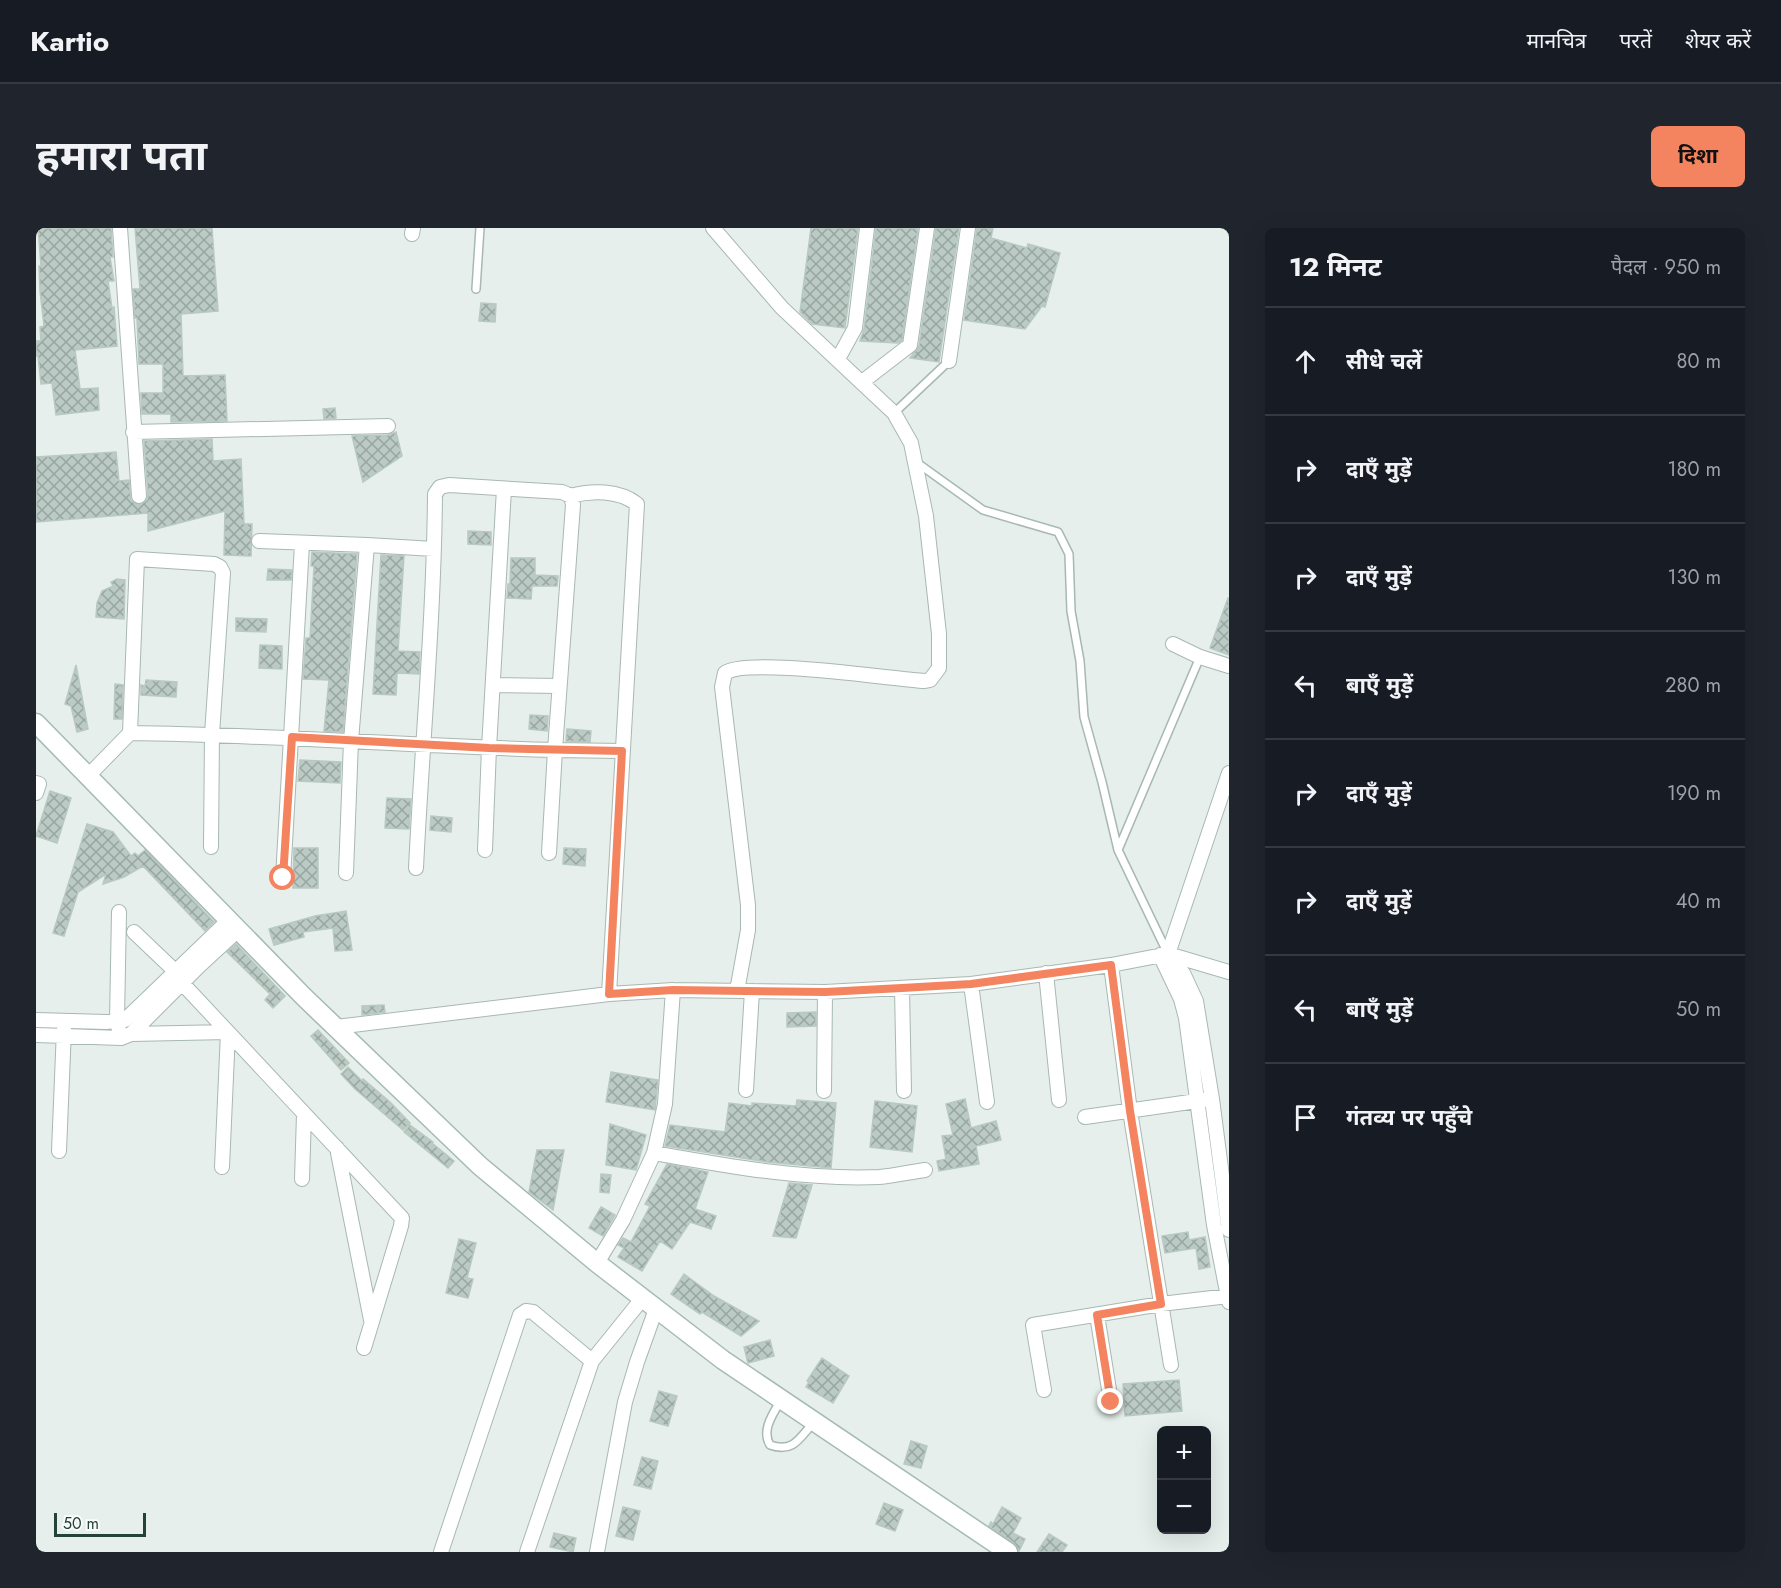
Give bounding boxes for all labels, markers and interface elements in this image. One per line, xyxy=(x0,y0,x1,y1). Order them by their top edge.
text: Kartio xyxy=(30,21,109,62)
text: मानचित्र xyxy=(1526,26,1586,56)
text: परतें xyxy=(1619,26,1652,56)
text: शेयर करें xyxy=(1685,26,1751,56)
text: हमारा पता xyxy=(36,125,207,186)
button: दिशा xyxy=(1651,126,1745,187)
text: 12 मिनट xyxy=(1289,248,1382,286)
text: पैदल · 950 m xyxy=(1611,253,1721,282)
icon: ahead xyxy=(1289,345,1322,378)
text: सीधे चलें xyxy=(1346,345,1422,377)
text: 80 m xyxy=(1676,347,1721,376)
icon: right xyxy=(1289,453,1322,486)
text: दाएँ मुड़ें xyxy=(1346,453,1412,485)
text: 180 m xyxy=(1667,455,1721,484)
icon: right xyxy=(1289,561,1322,594)
text: दाएँ मुड़ें xyxy=(1346,561,1412,593)
text: 130 m xyxy=(1667,563,1721,592)
icon: left xyxy=(1289,669,1322,702)
text: बाएँ मुड़ें xyxy=(1346,669,1413,701)
text: 280 m xyxy=(1665,671,1721,700)
icon: right xyxy=(1289,777,1322,810)
text: दाएँ मुड़ें xyxy=(1346,777,1412,809)
text: 190 m xyxy=(1667,779,1721,808)
route start xyxy=(269,864,295,890)
icon: right xyxy=(1289,885,1322,918)
text: दाएँ मुड़ें xyxy=(1346,885,1412,917)
text: 40 m xyxy=(1676,887,1721,916)
icon: left xyxy=(1289,993,1322,1026)
text: बाएँ मुड़ें xyxy=(1346,993,1413,1025)
text: 50 m xyxy=(1676,995,1721,1024)
icon: arrive xyxy=(1289,1101,1322,1134)
text: गंतव्य पर पहुँचे xyxy=(1346,1101,1472,1133)
route end xyxy=(1097,1388,1123,1414)
map controls xyxy=(1157,1426,1211,1534)
button: + xyxy=(1157,1426,1211,1480)
button: − xyxy=(1157,1480,1211,1534)
scale bar xyxy=(54,1510,146,1538)
text: 50 m xyxy=(63,1512,99,1535)

